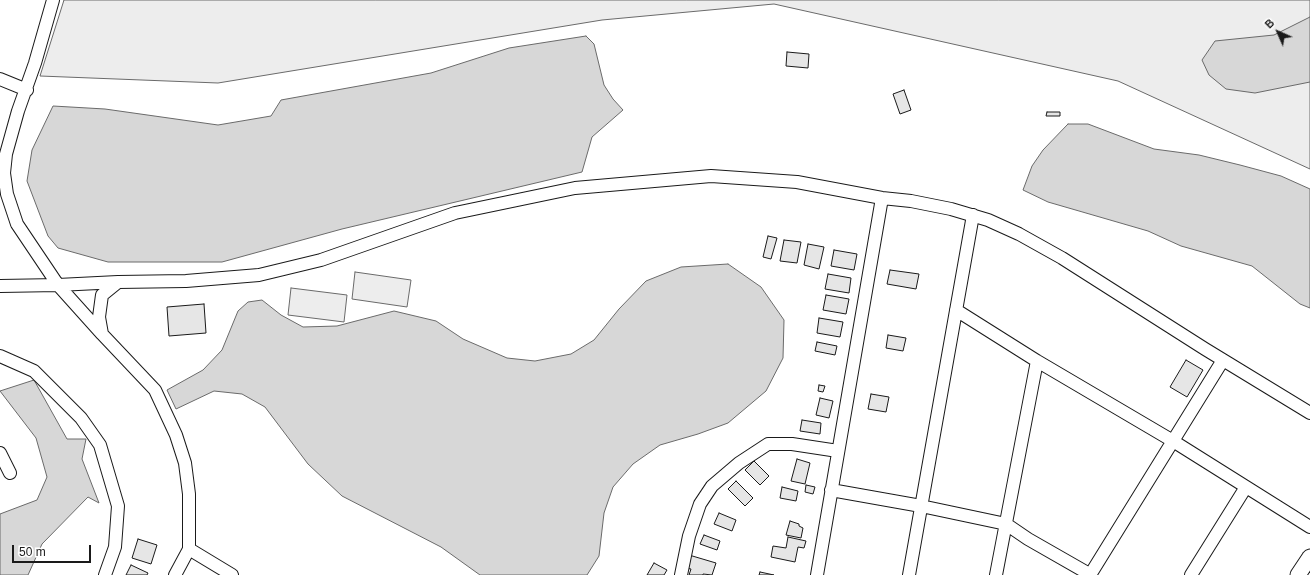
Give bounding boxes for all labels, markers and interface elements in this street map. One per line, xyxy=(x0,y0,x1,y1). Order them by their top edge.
north arrow xyxy=(1258,12,1298,52)
text: B xyxy=(1262,16,1277,31)
scale bar xyxy=(14,537,93,563)
text: 50 m xyxy=(19,545,46,559)

